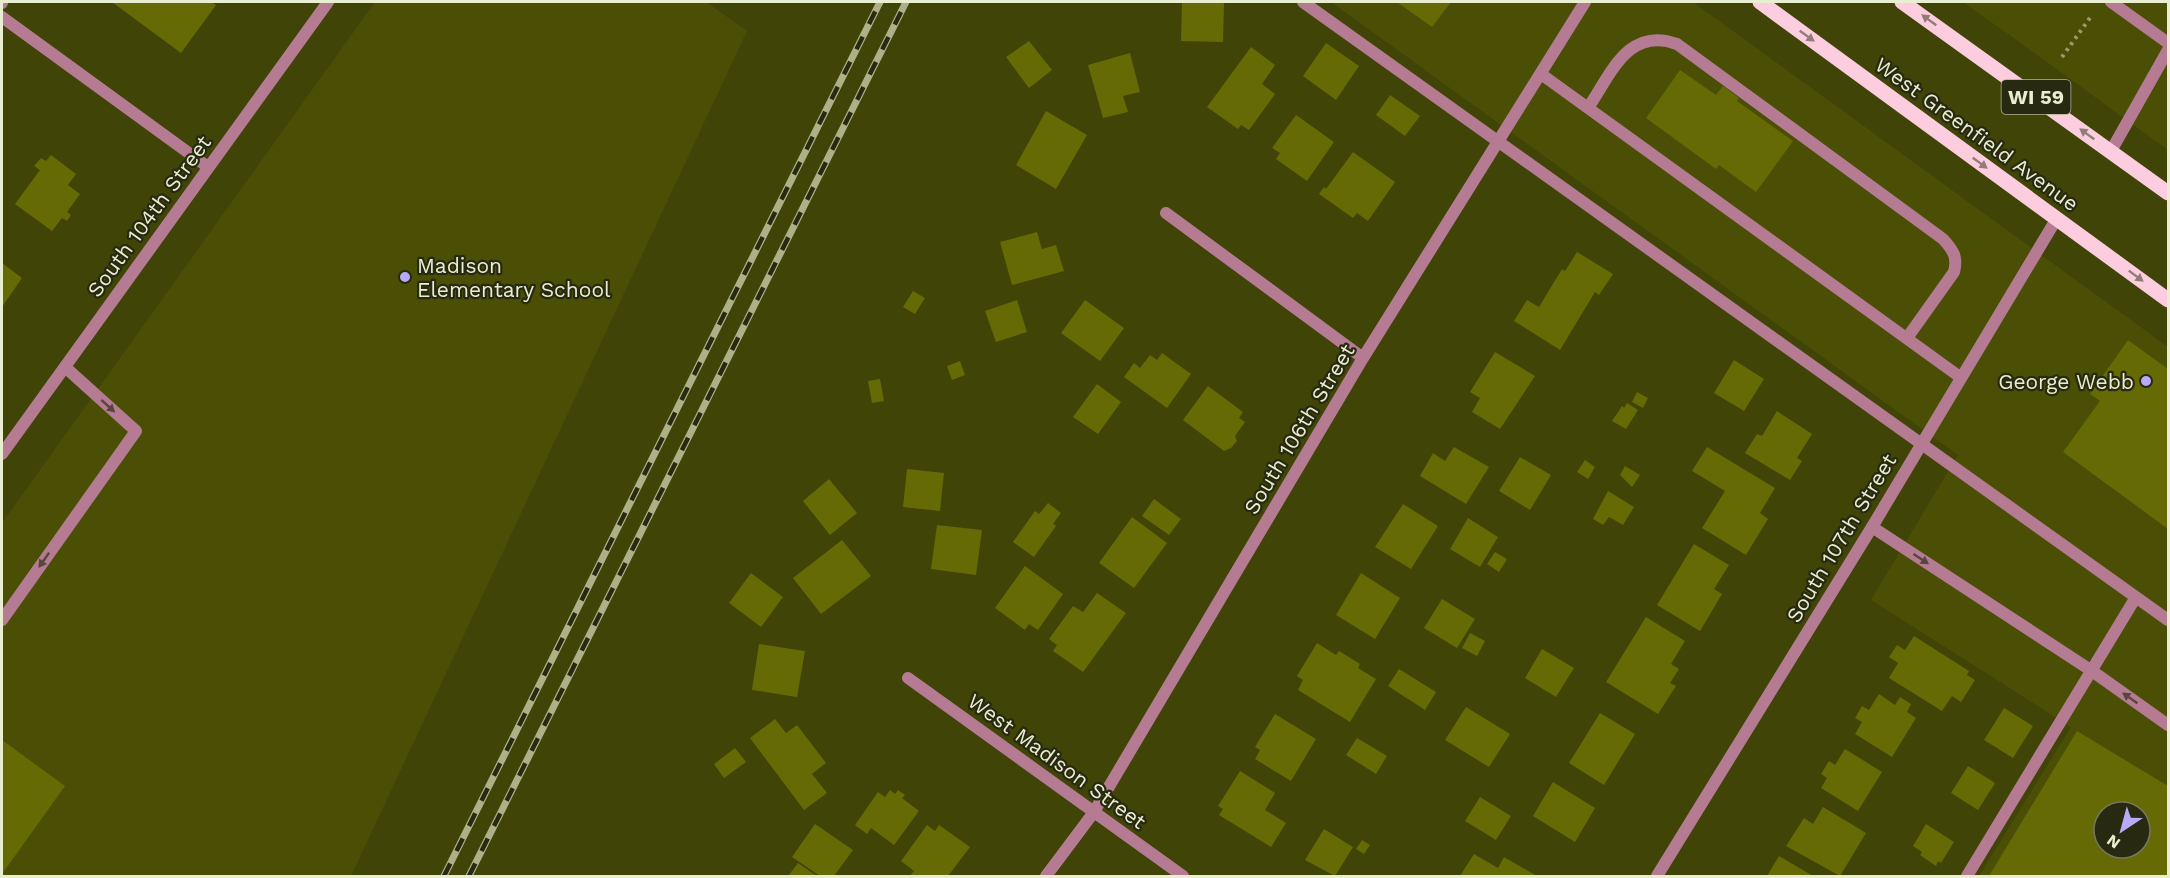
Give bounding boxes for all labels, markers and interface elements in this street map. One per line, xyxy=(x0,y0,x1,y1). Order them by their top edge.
one-way arrow xyxy=(1921,14,1937,26)
one-way arrow xyxy=(1800,30,1815,42)
street label: West Greenfield Avenue xyxy=(1870,52,2084,216)
road number: WI 59 xyxy=(2002,80,2070,114)
one-way arrow xyxy=(2079,129,2095,140)
street label: South 104th Street xyxy=(82,130,216,302)
one-way arrow xyxy=(1972,157,1988,168)
place label: Madison Elementary School xyxy=(417,253,611,302)
marker: Madison Elementary School xyxy=(398,270,412,284)
one-way arrow xyxy=(2128,270,2144,282)
street label: South 106th Street xyxy=(1238,339,1360,518)
place label: George Webb xyxy=(1998,369,2134,394)
marker: George Webb xyxy=(2139,374,2153,388)
one-way arrow xyxy=(100,399,115,412)
street label: South 107th Street xyxy=(1781,449,1901,627)
one-way arrow xyxy=(38,551,50,567)
one-way arrow xyxy=(1913,554,1929,565)
street label: West Madison Street xyxy=(963,688,1151,834)
one-way arrow xyxy=(2123,692,2139,704)
north arrow xyxy=(2092,800,2152,860)
text: N xyxy=(2103,831,2124,853)

